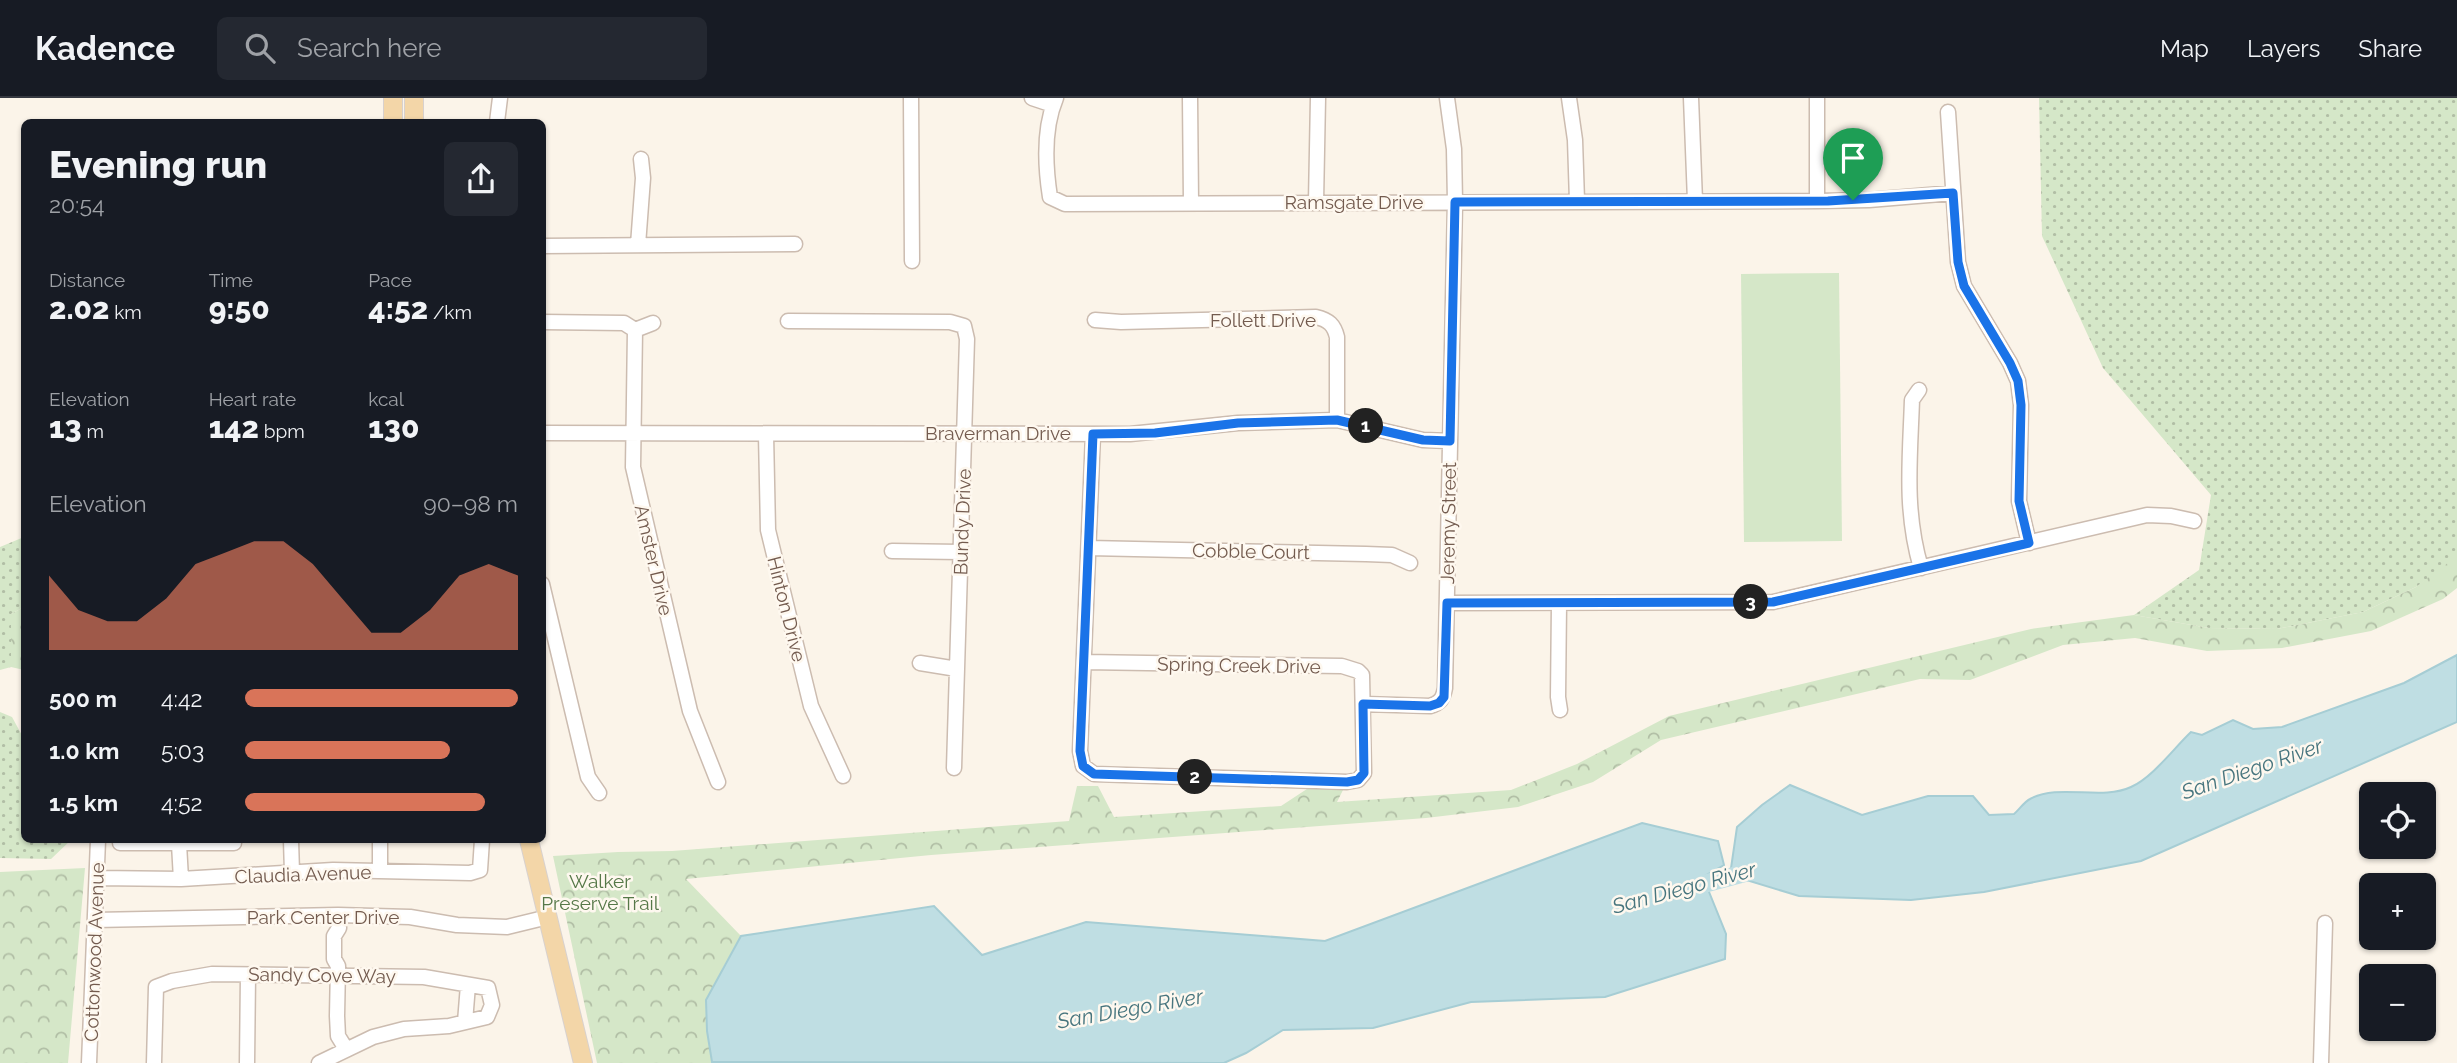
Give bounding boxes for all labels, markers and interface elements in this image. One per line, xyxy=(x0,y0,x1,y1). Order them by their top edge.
search box xyxy=(217,17,707,80)
text: Kadence xyxy=(35,29,175,68)
icon: search xyxy=(241,29,279,67)
text: Search here xyxy=(297,33,441,63)
text: Map xyxy=(2160,34,2209,63)
text: Layers xyxy=(2247,34,2320,63)
text: Share xyxy=(2358,34,2422,63)
pin xyxy=(1823,128,1883,200)
icon: arrive xyxy=(1834,139,1872,177)
text: Evening run xyxy=(49,142,267,187)
button: share xyxy=(444,142,518,216)
text: 20:54 xyxy=(49,191,104,218)
street label: Ramsgate Drive xyxy=(1285,191,1423,213)
text: Distance xyxy=(49,269,125,291)
text: Time xyxy=(209,269,253,291)
text: Pace xyxy=(368,269,412,291)
text: 2.02 xyxy=(49,291,109,326)
text: 9:50 xyxy=(209,291,270,326)
text: 4:52 xyxy=(368,291,428,326)
text: km xyxy=(109,301,142,323)
text: /km xyxy=(428,301,472,323)
street label: Follett Drive xyxy=(1210,309,1316,331)
text: Elevation xyxy=(49,388,130,410)
text: Heart rate xyxy=(209,388,296,410)
text: kcal xyxy=(368,388,404,410)
pin: 1 xyxy=(1348,408,1384,444)
text: 13 xyxy=(49,410,82,445)
text: 142 xyxy=(209,410,259,445)
text: 130 xyxy=(368,410,419,445)
text: 1 xyxy=(1361,414,1370,436)
text: m xyxy=(82,420,104,442)
text: bpm xyxy=(259,420,305,442)
street label: Braverman Drive xyxy=(925,422,1071,444)
street label: Jeremy Street xyxy=(1436,461,1460,584)
street label: Bundy Drive xyxy=(949,468,975,576)
text: Elevation xyxy=(49,490,147,517)
text: 90–98 m xyxy=(423,490,518,517)
street label: Amster Drive xyxy=(631,502,677,618)
street label: Cobble Court xyxy=(1192,539,1311,563)
street label: Hinton Drive xyxy=(763,554,811,664)
pin: 3 xyxy=(1734,584,1768,620)
text: 3 xyxy=(1745,590,1756,612)
street label: Spring Creek Drive xyxy=(1157,653,1321,677)
text: 500 m xyxy=(49,685,117,712)
text: 4:42 xyxy=(161,685,202,712)
water label: San Diego River xyxy=(2177,732,2327,805)
text: 1.0 km xyxy=(49,737,119,764)
text: 5:03 xyxy=(161,737,204,764)
pin: 2 xyxy=(1178,760,1212,794)
text: 2 xyxy=(1189,765,1200,787)
map controls xyxy=(2359,782,2436,1041)
button: locate xyxy=(2359,782,2436,859)
text: 1.5 km xyxy=(49,789,118,816)
text: 4:52 xyxy=(161,789,202,816)
water label: San Diego River xyxy=(1608,856,1759,919)
street label: Claudia Avenue xyxy=(234,861,372,887)
street label: Cottonwood Avenue xyxy=(80,862,108,1042)
park label: Walker Preserve Trail xyxy=(541,870,660,914)
button: + xyxy=(2359,873,2436,950)
street label: Park Center Drive xyxy=(247,906,399,928)
street label: Sandy Cove Way xyxy=(248,963,396,987)
button: − xyxy=(2359,964,2436,1041)
water label: San Diego River xyxy=(1054,983,1206,1034)

